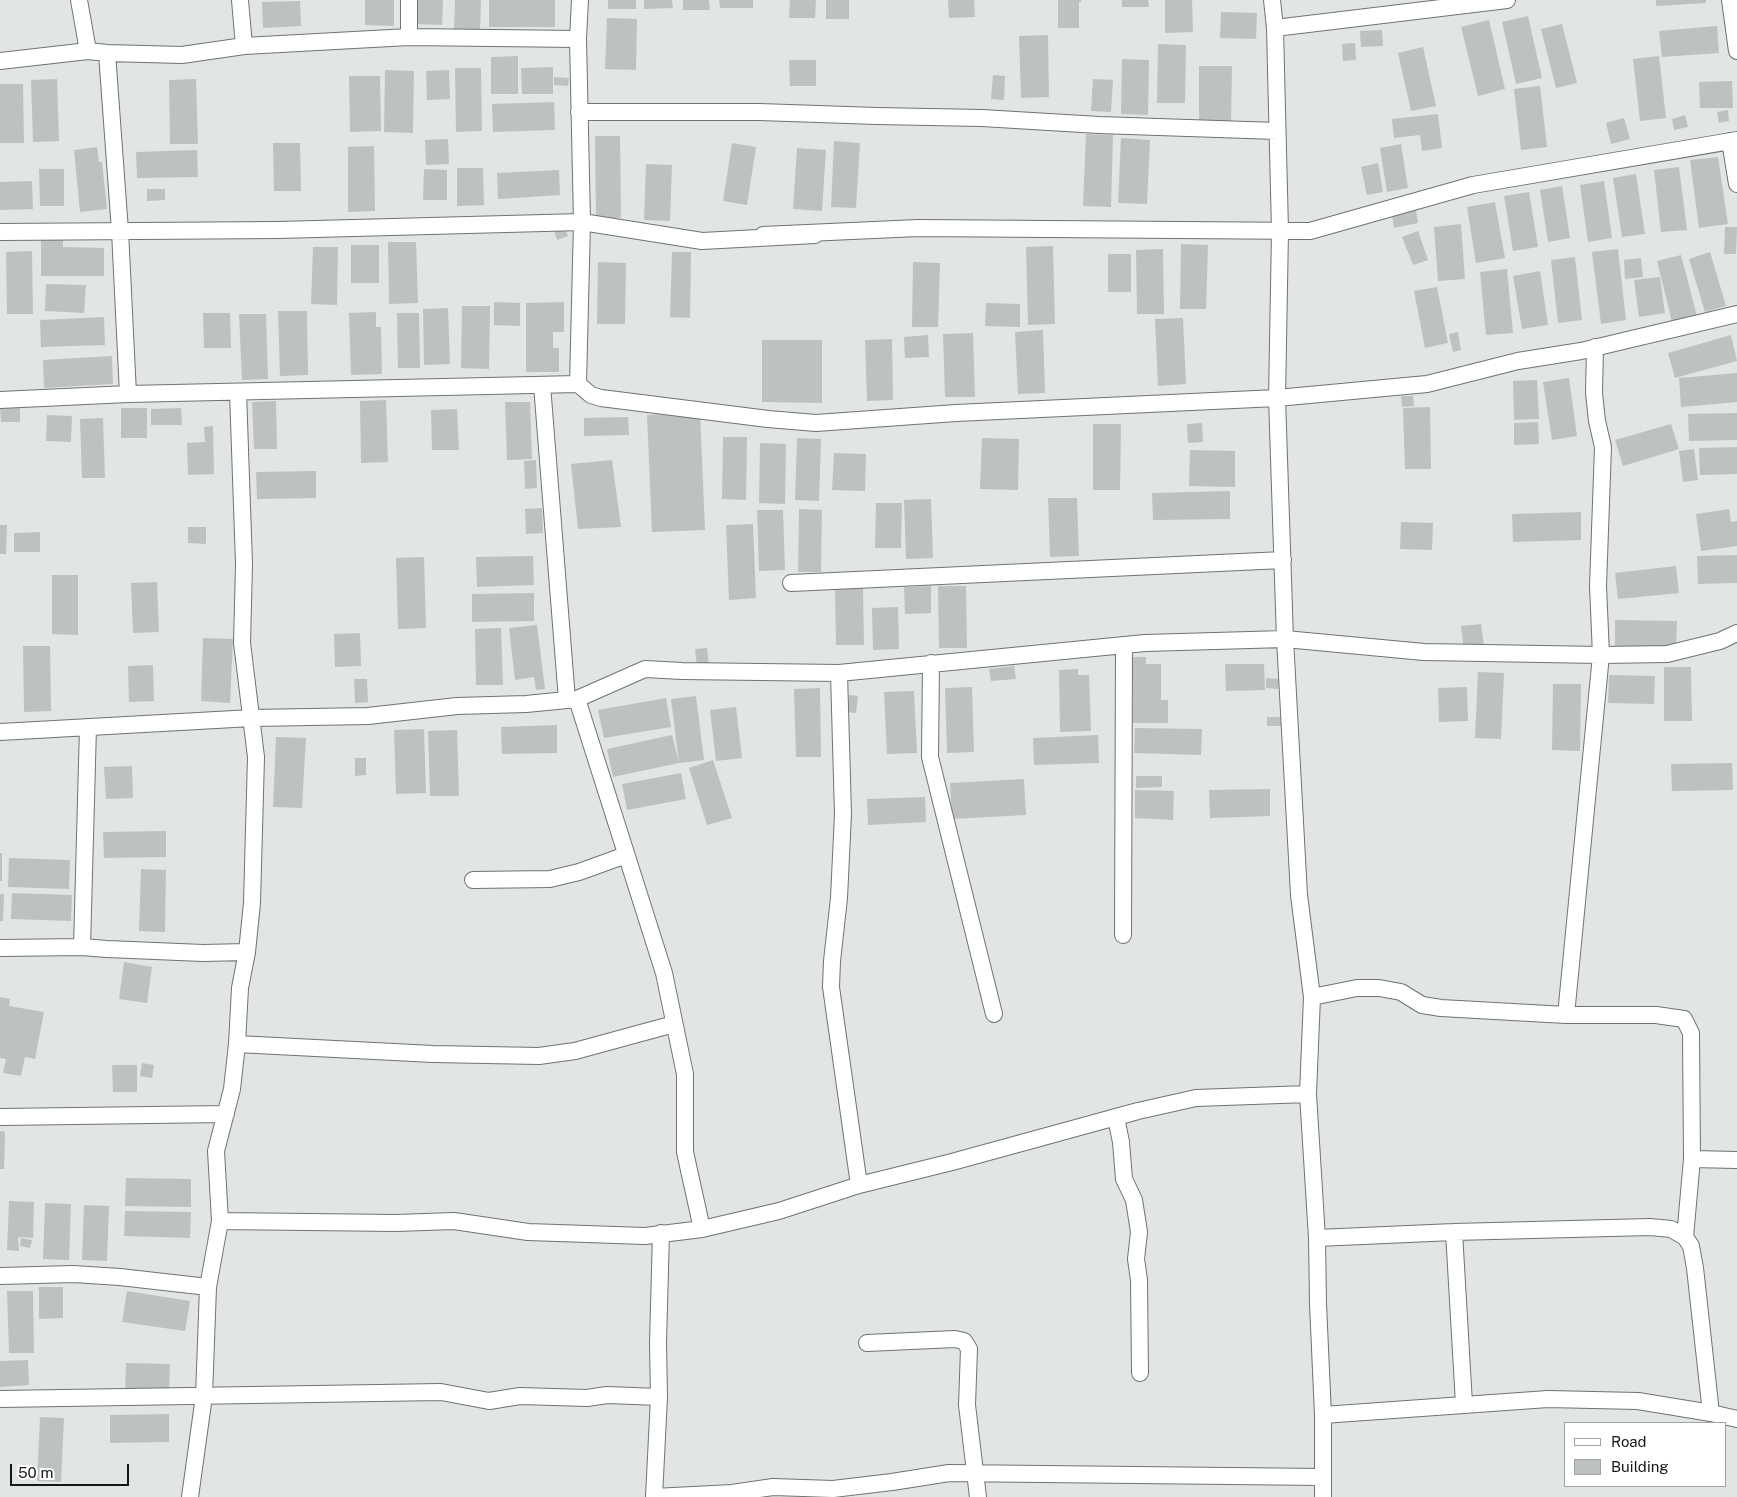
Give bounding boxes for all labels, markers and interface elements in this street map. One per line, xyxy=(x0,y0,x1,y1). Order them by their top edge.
legend xyxy=(1564,1422,1727,1487)
text: Road xyxy=(1611,1433,1647,1450)
scale bar xyxy=(12,1454,131,1486)
text: Building xyxy=(1611,1458,1669,1475)
text: 50 m xyxy=(18,1464,53,1481)

